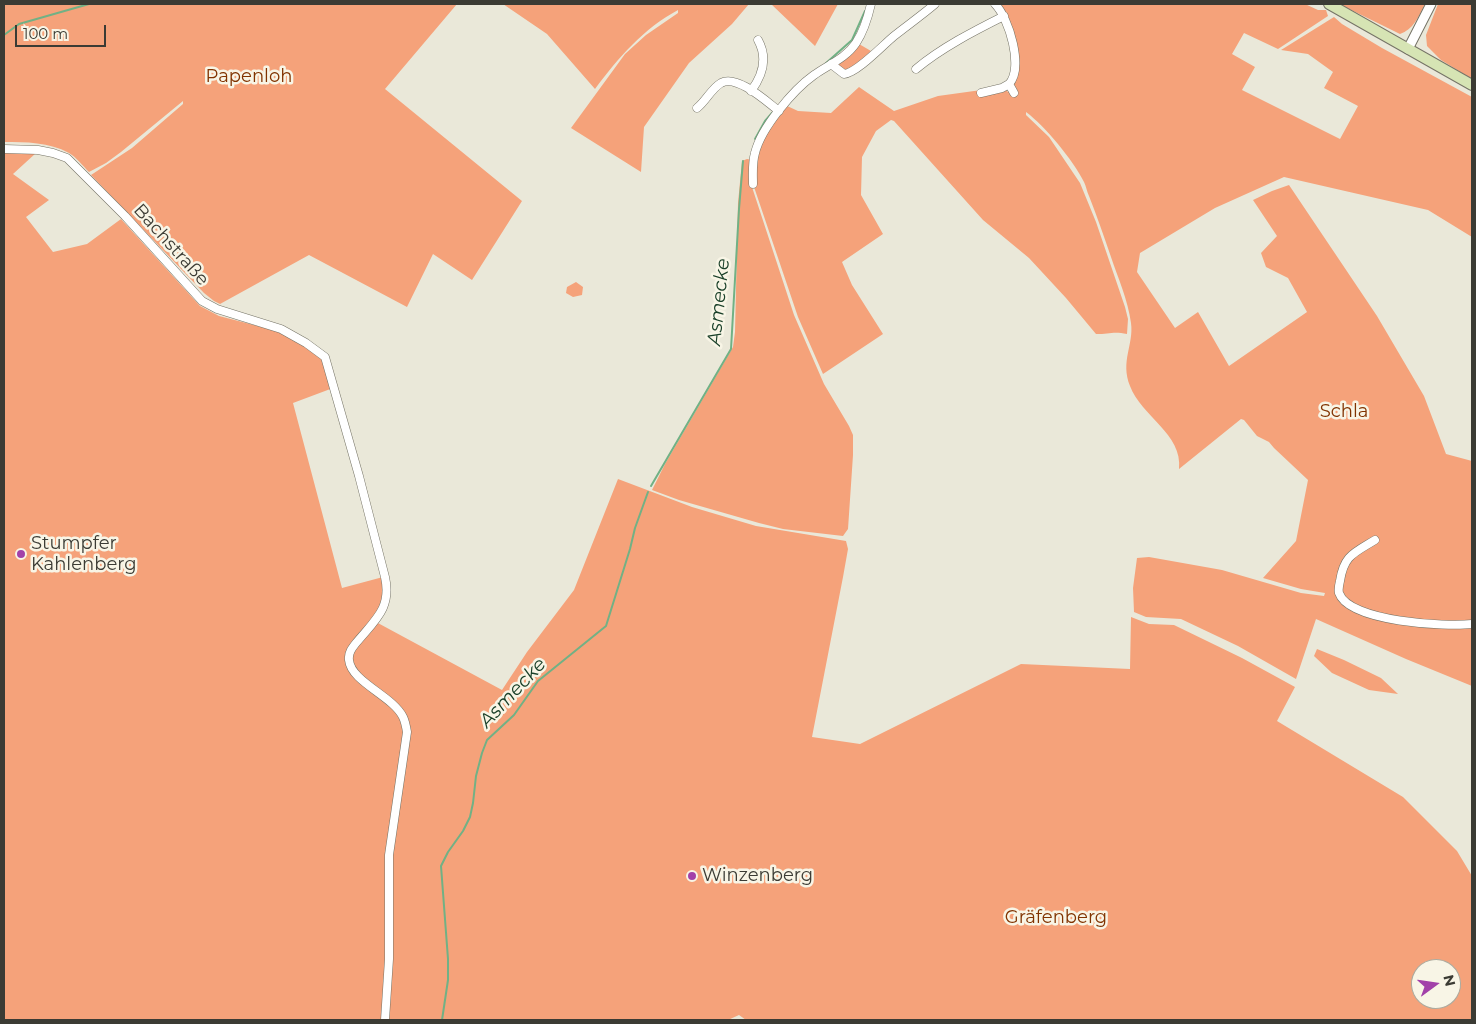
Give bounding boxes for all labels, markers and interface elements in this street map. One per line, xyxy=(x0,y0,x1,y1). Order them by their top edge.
scale bar xyxy=(18,15,109,47)
text: 100 m xyxy=(23,24,68,43)
park label: Papenloh xyxy=(206,66,292,88)
street label: Bachstraße xyxy=(129,200,213,290)
water label: Asmecke xyxy=(703,257,735,347)
park label: Schla xyxy=(1320,401,1368,423)
place label: Stumpfer Kahlenberg xyxy=(31,533,137,576)
marker: Stumpfer Kahlenberg xyxy=(15,548,27,560)
water label: Asmecke xyxy=(475,653,551,733)
place label: Winzenberg xyxy=(702,865,813,887)
marker: Winzenberg xyxy=(686,870,698,882)
park label: Gräfenberg xyxy=(1005,907,1107,929)
north arrow xyxy=(1411,959,1461,1009)
text: N xyxy=(1439,973,1460,988)

